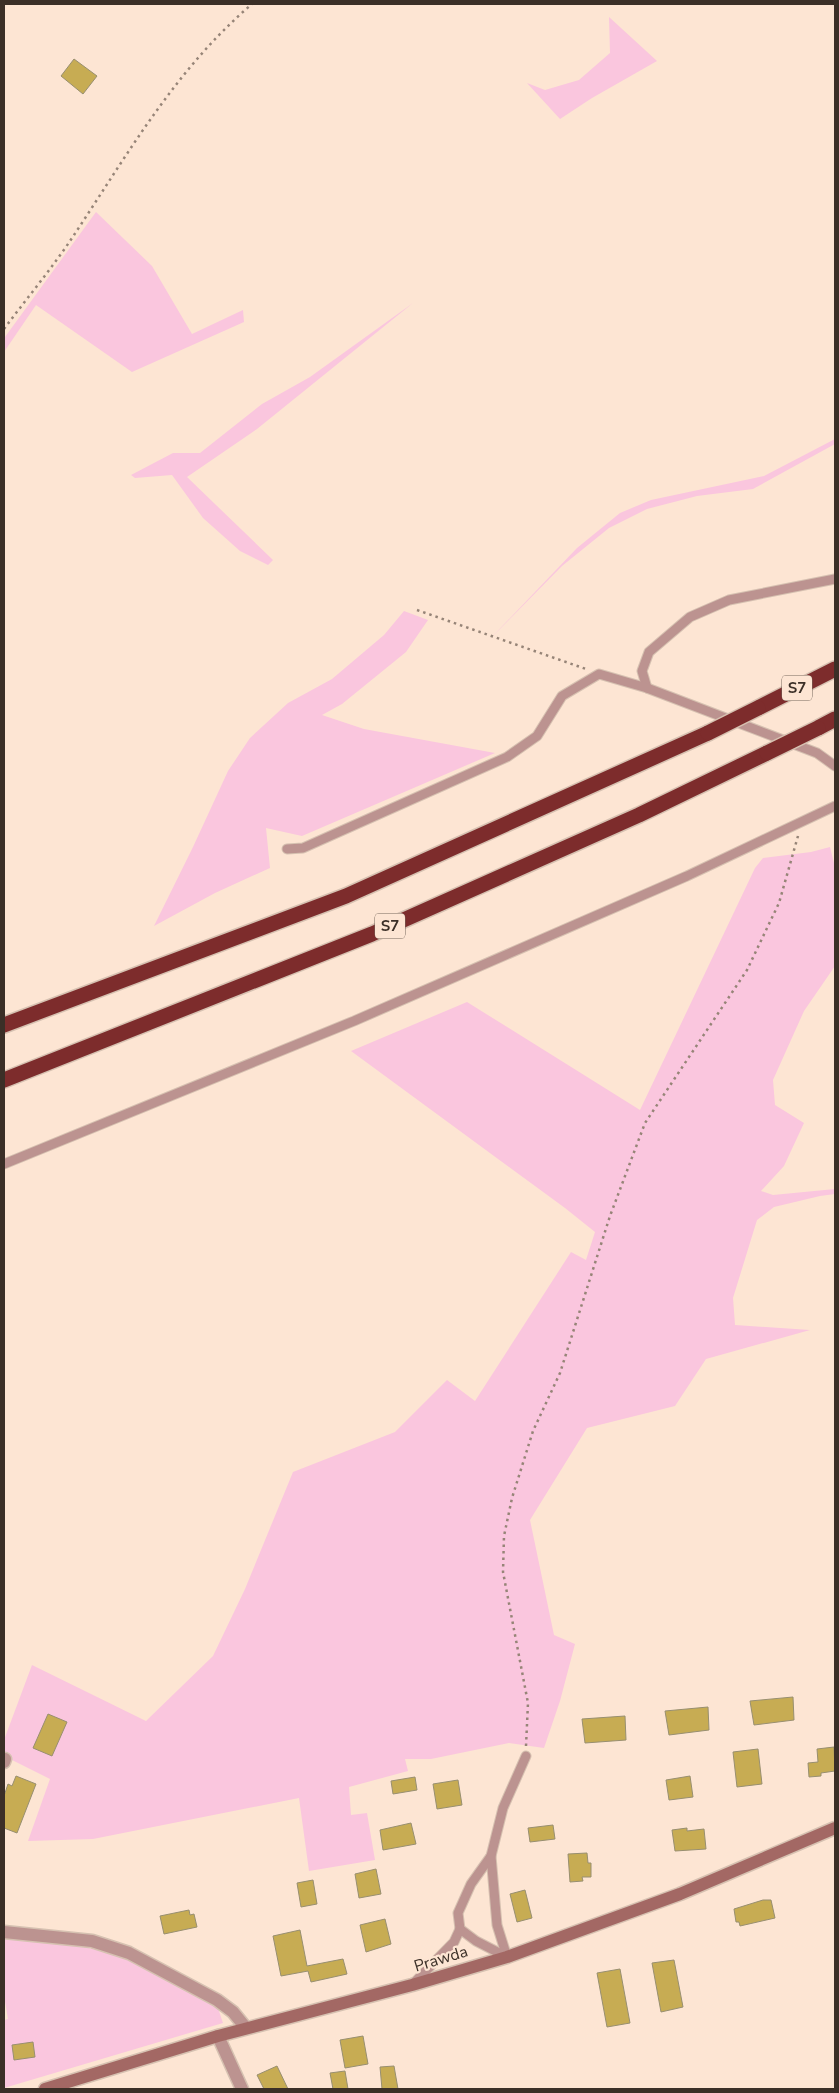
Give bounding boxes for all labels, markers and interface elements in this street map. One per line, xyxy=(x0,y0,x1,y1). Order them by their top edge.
road number: S7 xyxy=(782,676,812,700)
road number: S7 xyxy=(375,914,405,938)
street label: Prawda xyxy=(411,1940,471,1978)

